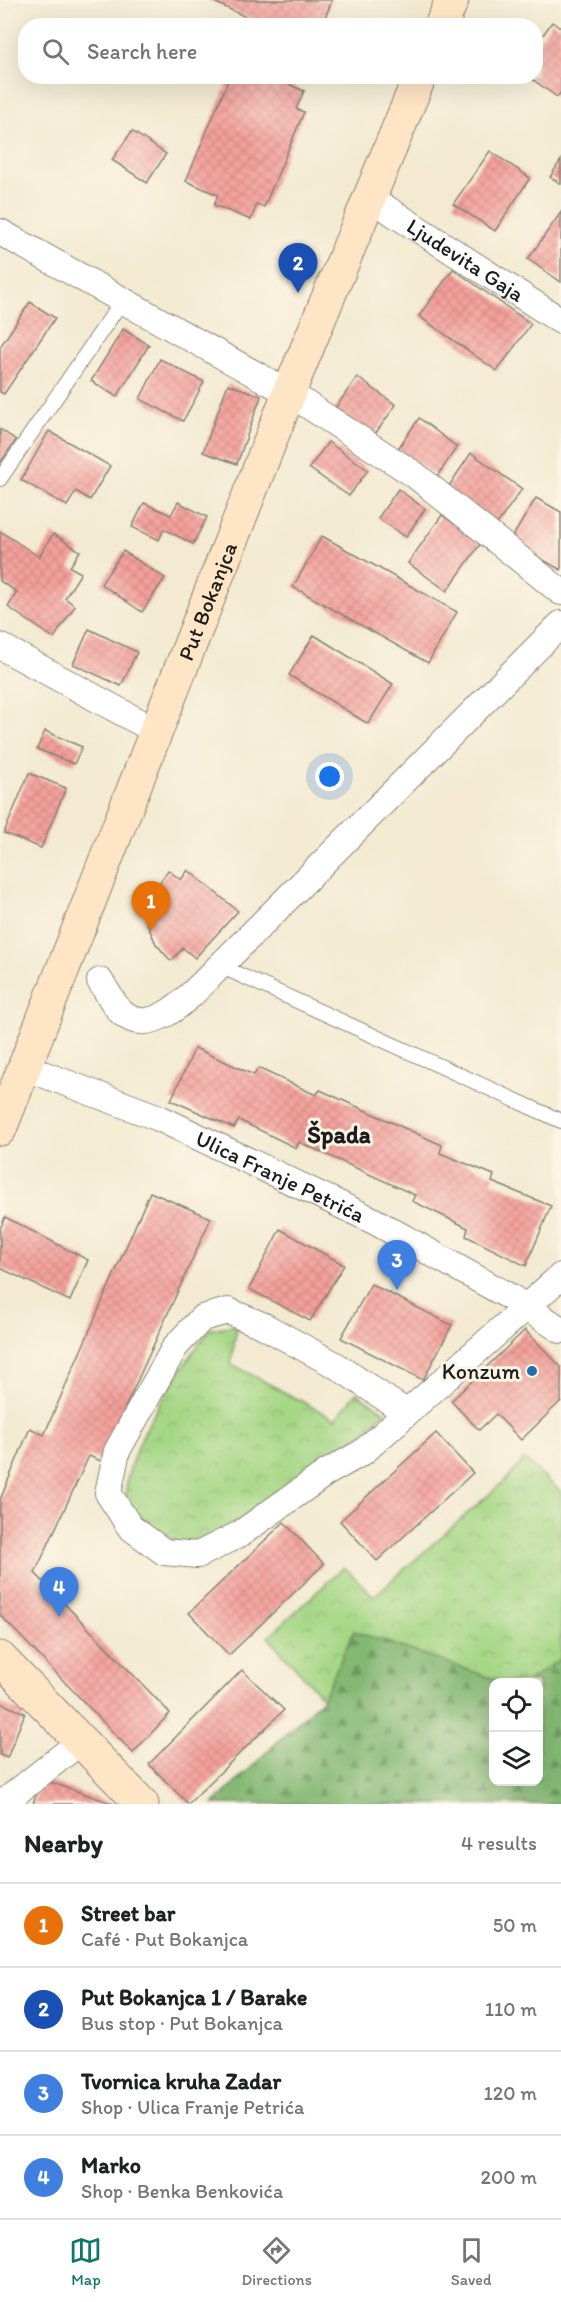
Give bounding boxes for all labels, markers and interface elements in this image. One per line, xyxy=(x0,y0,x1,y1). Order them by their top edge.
search box xyxy=(18,18,543,84)
icon: search xyxy=(39,35,72,68)
text: Search here xyxy=(87,38,197,65)
street label: Ljudevita Gaja xyxy=(402,212,530,308)
pin: 2 xyxy=(278,244,318,293)
street label: Put Bokanjca xyxy=(172,538,243,665)
your location xyxy=(315,762,344,791)
pin: 1 xyxy=(132,882,170,931)
district label: Špada xyxy=(307,1120,371,1150)
street label: Ulica Franje Petrića xyxy=(191,1125,370,1229)
pin: 3 xyxy=(378,1240,416,1290)
place label: Konzum xyxy=(442,1358,520,1385)
marker: Konzum xyxy=(525,1364,539,1378)
pin: 4 xyxy=(40,1568,78,1617)
map controls xyxy=(489,1678,543,1786)
button: locate xyxy=(489,1678,543,1732)
button: layers xyxy=(489,1732,543,1786)
text: Nearby xyxy=(24,1827,103,1859)
text: 4 results xyxy=(461,1831,537,1855)
text: Street bar xyxy=(81,1900,175,1927)
text: 1 xyxy=(39,1913,48,1937)
text: 50 m xyxy=(493,1913,537,1937)
text: Café · Put Bokanjca xyxy=(81,1927,248,1951)
text: Put Bokanjca 1 / Barake xyxy=(81,1984,307,2011)
text: 2 xyxy=(38,1997,49,2021)
text: 110 m xyxy=(485,1997,537,2021)
text: Bus stop · Put Bokanjca xyxy=(81,2011,283,2035)
text: Tvornica kruha Zadar xyxy=(81,2068,281,2095)
text: 3 xyxy=(38,2081,49,2105)
text: 120 m xyxy=(484,2081,537,2105)
text: Shop · Ulica Franje Petrića xyxy=(81,2095,305,2119)
text: Marko xyxy=(81,2152,141,2179)
text: 4 xyxy=(37,2165,50,2189)
text: 200 m xyxy=(481,2165,537,2189)
text: Shop · Benka Benkovića xyxy=(81,2179,283,2203)
tab: Map xyxy=(69,2234,102,2289)
tab: Directions xyxy=(241,2234,312,2289)
tab: Saved xyxy=(451,2234,492,2289)

